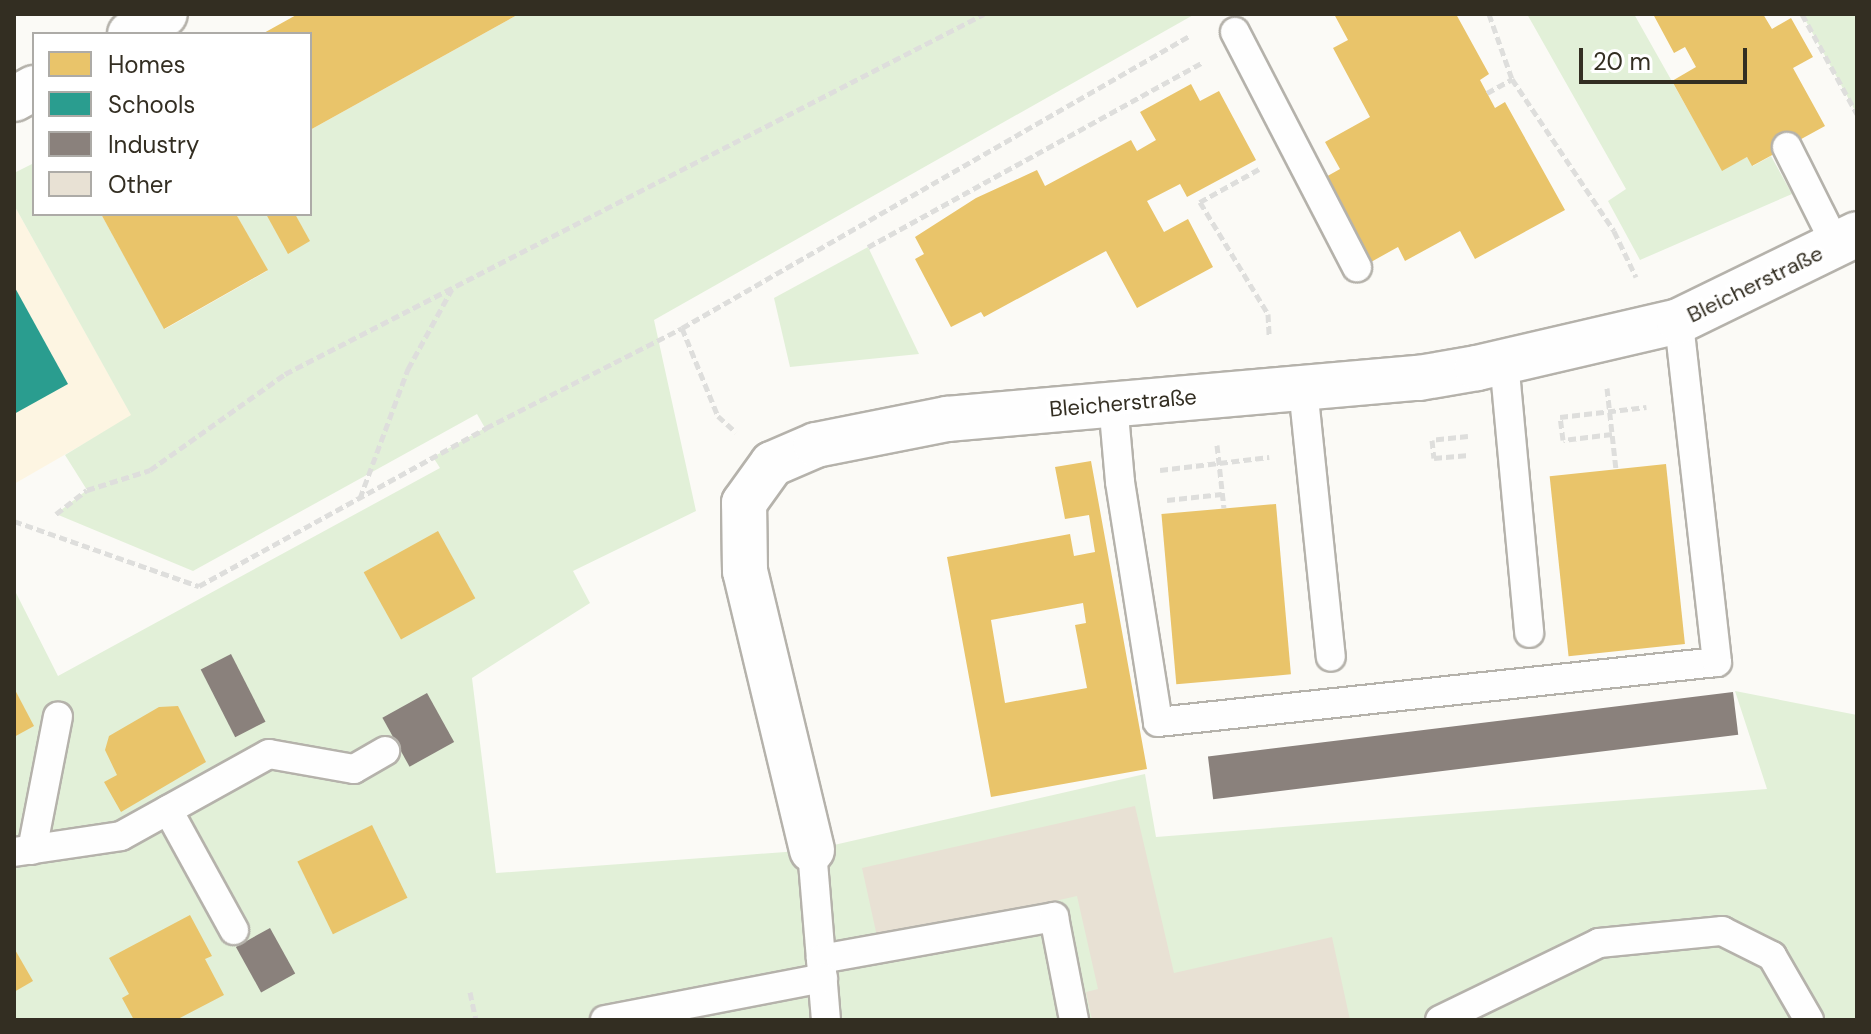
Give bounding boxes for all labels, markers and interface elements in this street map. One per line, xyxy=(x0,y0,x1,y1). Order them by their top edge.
legend xyxy=(32,32,312,216)
scale bar xyxy=(1583,32,1751,82)
text: 20 m xyxy=(1593,46,1651,77)
text: Homes xyxy=(108,49,186,80)
text: Schools xyxy=(108,89,195,120)
text: Industry xyxy=(108,129,199,160)
text: Other xyxy=(108,169,172,200)
street label: Bleicherstraße xyxy=(1683,240,1827,328)
street label: Bleicherstraße xyxy=(1048,383,1198,423)

